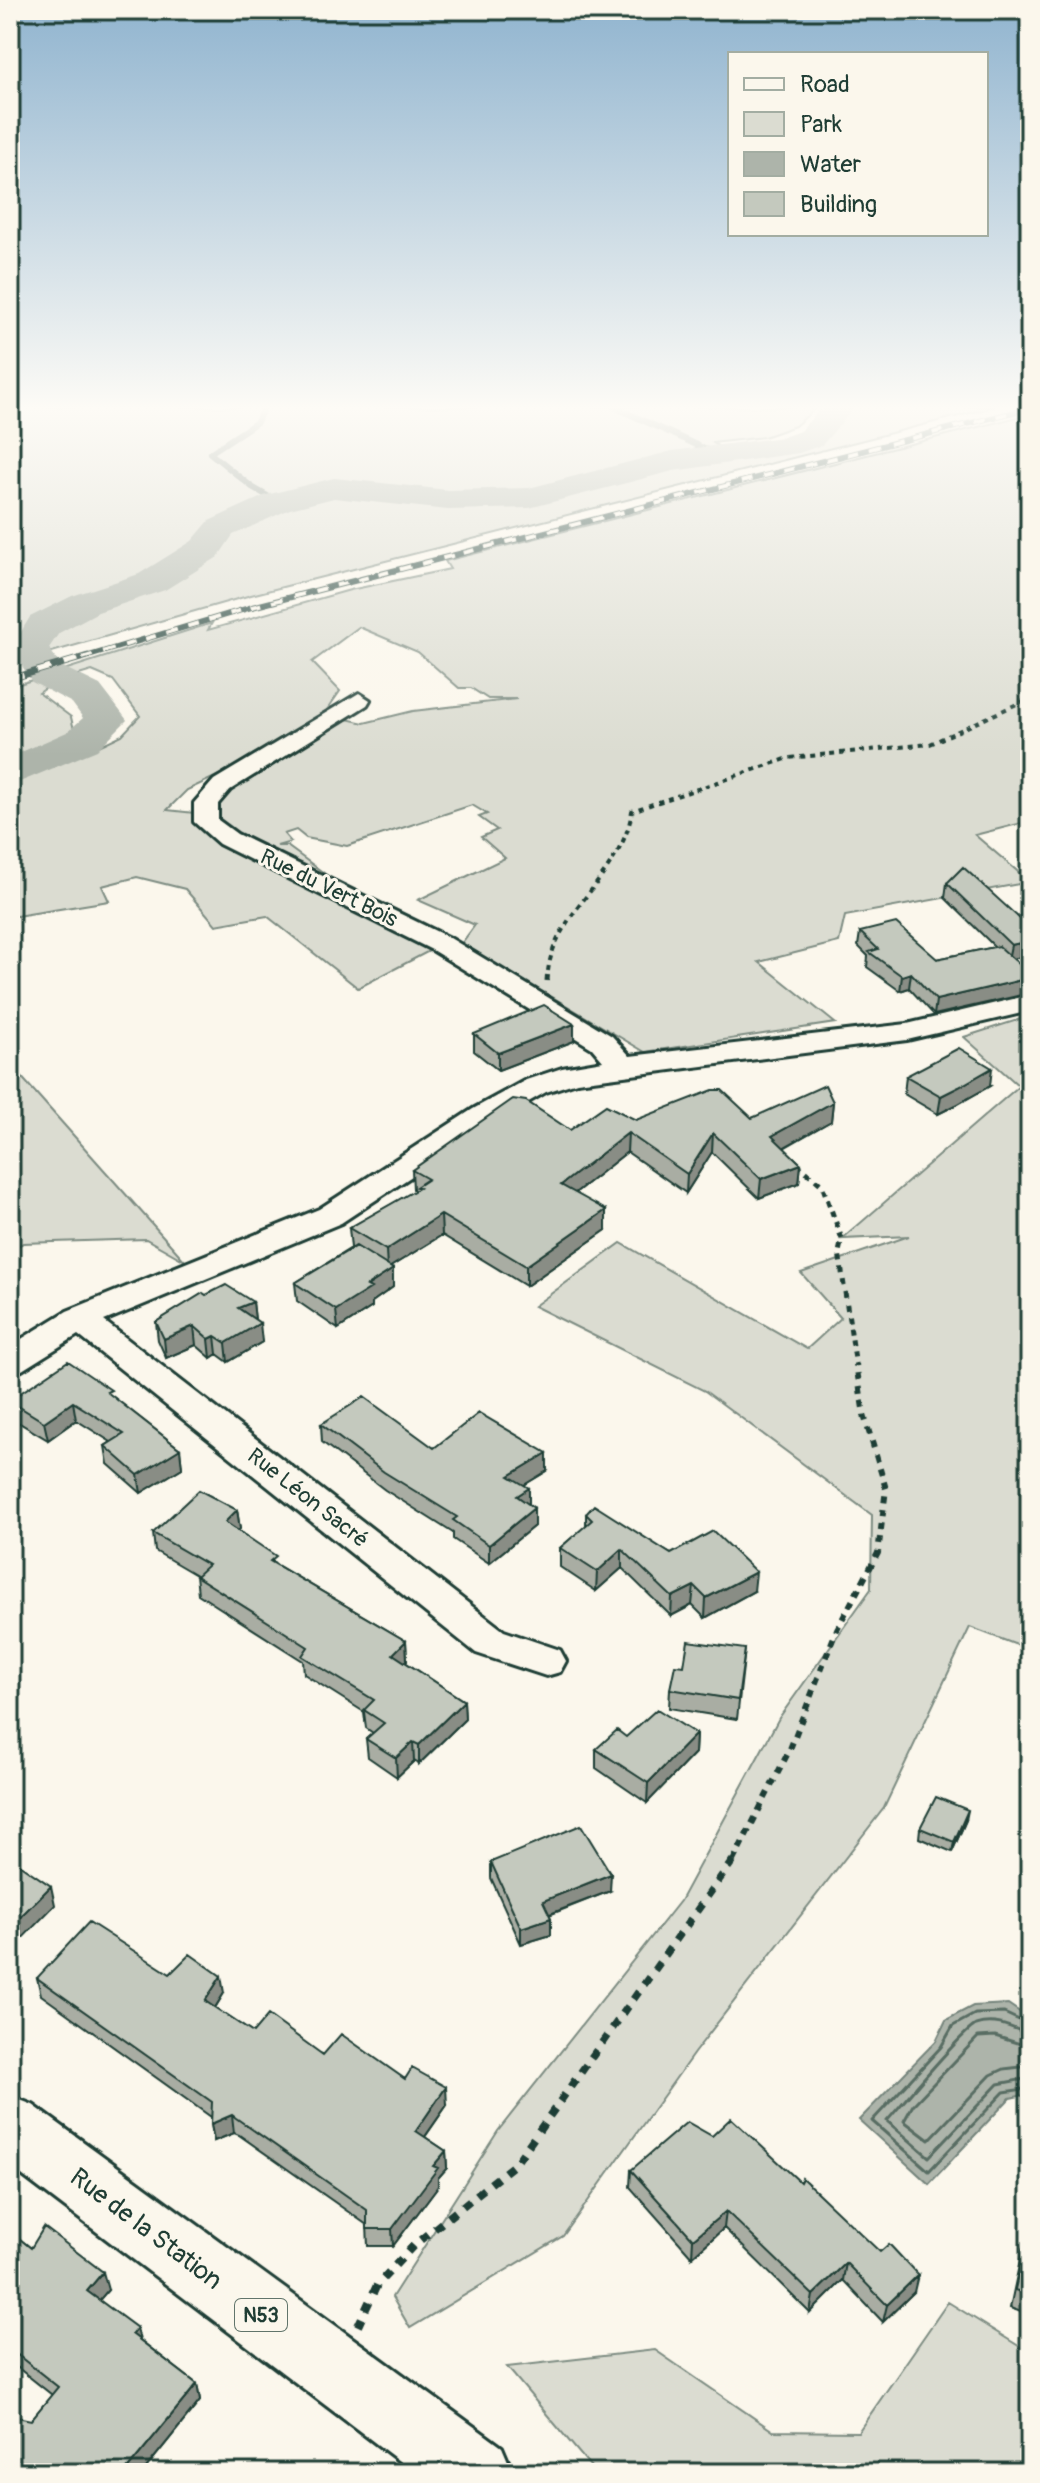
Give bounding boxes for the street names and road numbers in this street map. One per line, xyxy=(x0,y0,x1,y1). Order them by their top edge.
street label: Rue du Vert Bois xyxy=(256,843,402,933)
street label: Rue Léon Sacré xyxy=(242,1442,374,1554)
street label: Rue de la Station xyxy=(64,2161,228,2297)
road number: N53 xyxy=(235,2299,287,2331)

